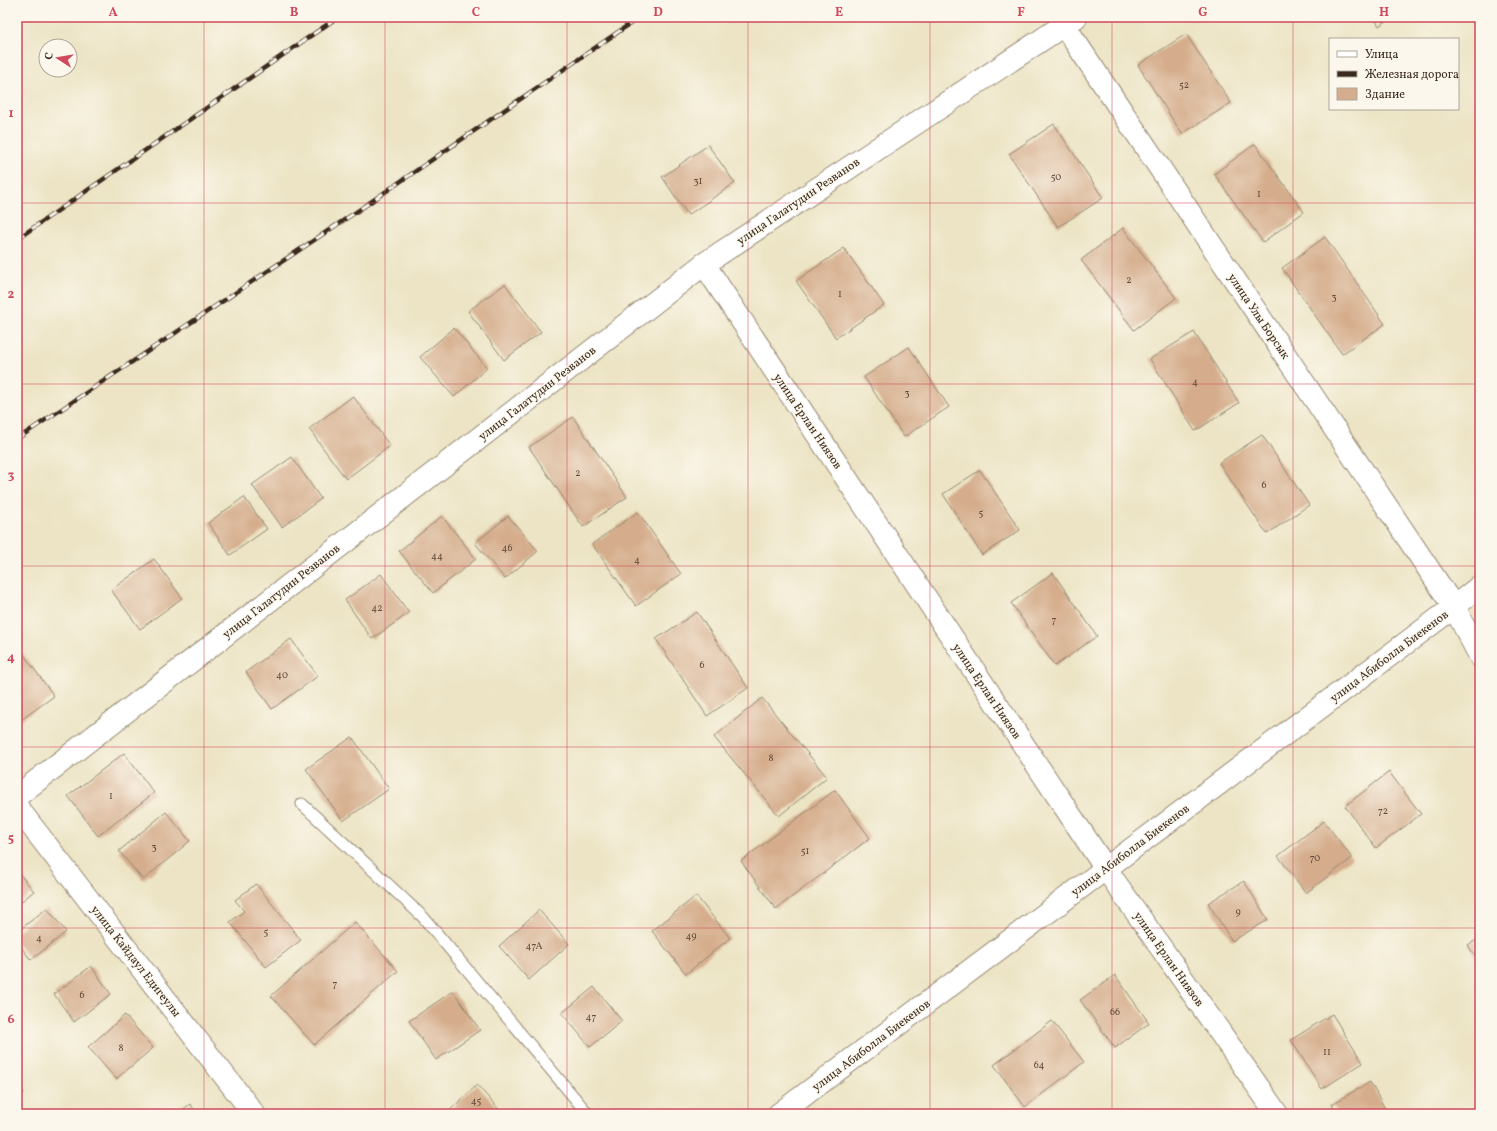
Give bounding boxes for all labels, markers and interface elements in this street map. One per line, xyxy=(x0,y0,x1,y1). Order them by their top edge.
text: A xyxy=(108,4,118,22)
text: B xyxy=(290,4,299,22)
text: C xyxy=(472,4,480,22)
text: D xyxy=(653,4,663,22)
text: E xyxy=(835,4,843,22)
text: F xyxy=(1017,4,1025,22)
text: G xyxy=(1198,4,1208,22)
text: H xyxy=(1379,4,1389,22)
north arrow xyxy=(38,38,78,78)
legend xyxy=(1329,38,1459,110)
text: Улица xyxy=(1365,47,1398,63)
text: С xyxy=(42,51,58,61)
text: Железная дорога xyxy=(1365,67,1459,83)
house number: 52 xyxy=(1179,78,1189,92)
text: Здание xyxy=(1365,87,1405,103)
text: 1 xyxy=(8,105,14,123)
street label: улица Галатудин Резванов xyxy=(734,155,863,249)
house number: 50 xyxy=(1051,170,1061,184)
house number: 31 xyxy=(693,174,703,188)
house number: 1 xyxy=(1257,187,1261,201)
street label: улица Улы Борсык xyxy=(1224,271,1293,363)
house number: 2 xyxy=(1126,273,1132,287)
text: 2 xyxy=(8,286,15,304)
house number: 1 xyxy=(838,287,842,301)
house number: 3 xyxy=(1331,290,1337,304)
street label: улица Галатудин Резванов xyxy=(475,343,600,445)
street label: улица Ерлан Ниязов xyxy=(769,370,845,473)
house number: 4 xyxy=(1192,375,1198,389)
house number: 3 xyxy=(904,386,910,400)
house number: 2 xyxy=(575,466,581,480)
text: 3 xyxy=(8,467,15,485)
house number: 6 xyxy=(1261,478,1267,492)
house number: 5 xyxy=(979,506,984,520)
street label: улица Галатудин Резванов xyxy=(219,541,344,643)
house number: 46 xyxy=(502,541,512,555)
house number: 44 xyxy=(431,549,443,563)
house number: 4 xyxy=(634,553,640,567)
house number: 42 xyxy=(371,601,383,615)
street label: улица Абиболла Биекенов xyxy=(1327,607,1452,707)
house number: 7 xyxy=(1052,613,1057,627)
street label: улица Ерлан Ниязов xyxy=(948,640,1024,743)
text: 4 xyxy=(7,649,15,667)
house number: 6 xyxy=(699,658,705,672)
house number: 40 xyxy=(276,668,288,682)
house number: 8 xyxy=(768,751,774,765)
house number: 1 xyxy=(109,789,113,803)
street label: улица Абиболла Биекенов xyxy=(1068,801,1193,901)
house number: 72 xyxy=(1378,804,1388,818)
text: 5 xyxy=(8,830,14,848)
house number: 3 xyxy=(151,840,157,854)
house number: 51 xyxy=(801,844,809,858)
house number: 70 xyxy=(1310,851,1320,865)
street label: улица Кайдаул Едигеулы xyxy=(87,902,184,1021)
house number: 9 xyxy=(1235,905,1241,919)
street label: улица Ерлан Ниязов xyxy=(1129,909,1207,1010)
house number: 5 xyxy=(264,925,269,939)
house number: 49 xyxy=(686,929,696,943)
house number: 4 xyxy=(36,931,42,945)
house number: 47А xyxy=(526,939,542,953)
house number: 7 xyxy=(333,977,338,991)
house number: 6 xyxy=(79,988,85,1002)
street label: улица Абиболла Биекенов xyxy=(809,996,934,1096)
house number: 66 xyxy=(1110,1005,1120,1019)
house number: 47 xyxy=(586,1010,597,1024)
text: 6 xyxy=(7,1011,15,1029)
house number: 8 xyxy=(118,1041,124,1055)
house number: 11 xyxy=(1323,1045,1331,1059)
house number: 64 xyxy=(1034,1058,1044,1072)
house number: 45 xyxy=(471,1094,481,1108)

